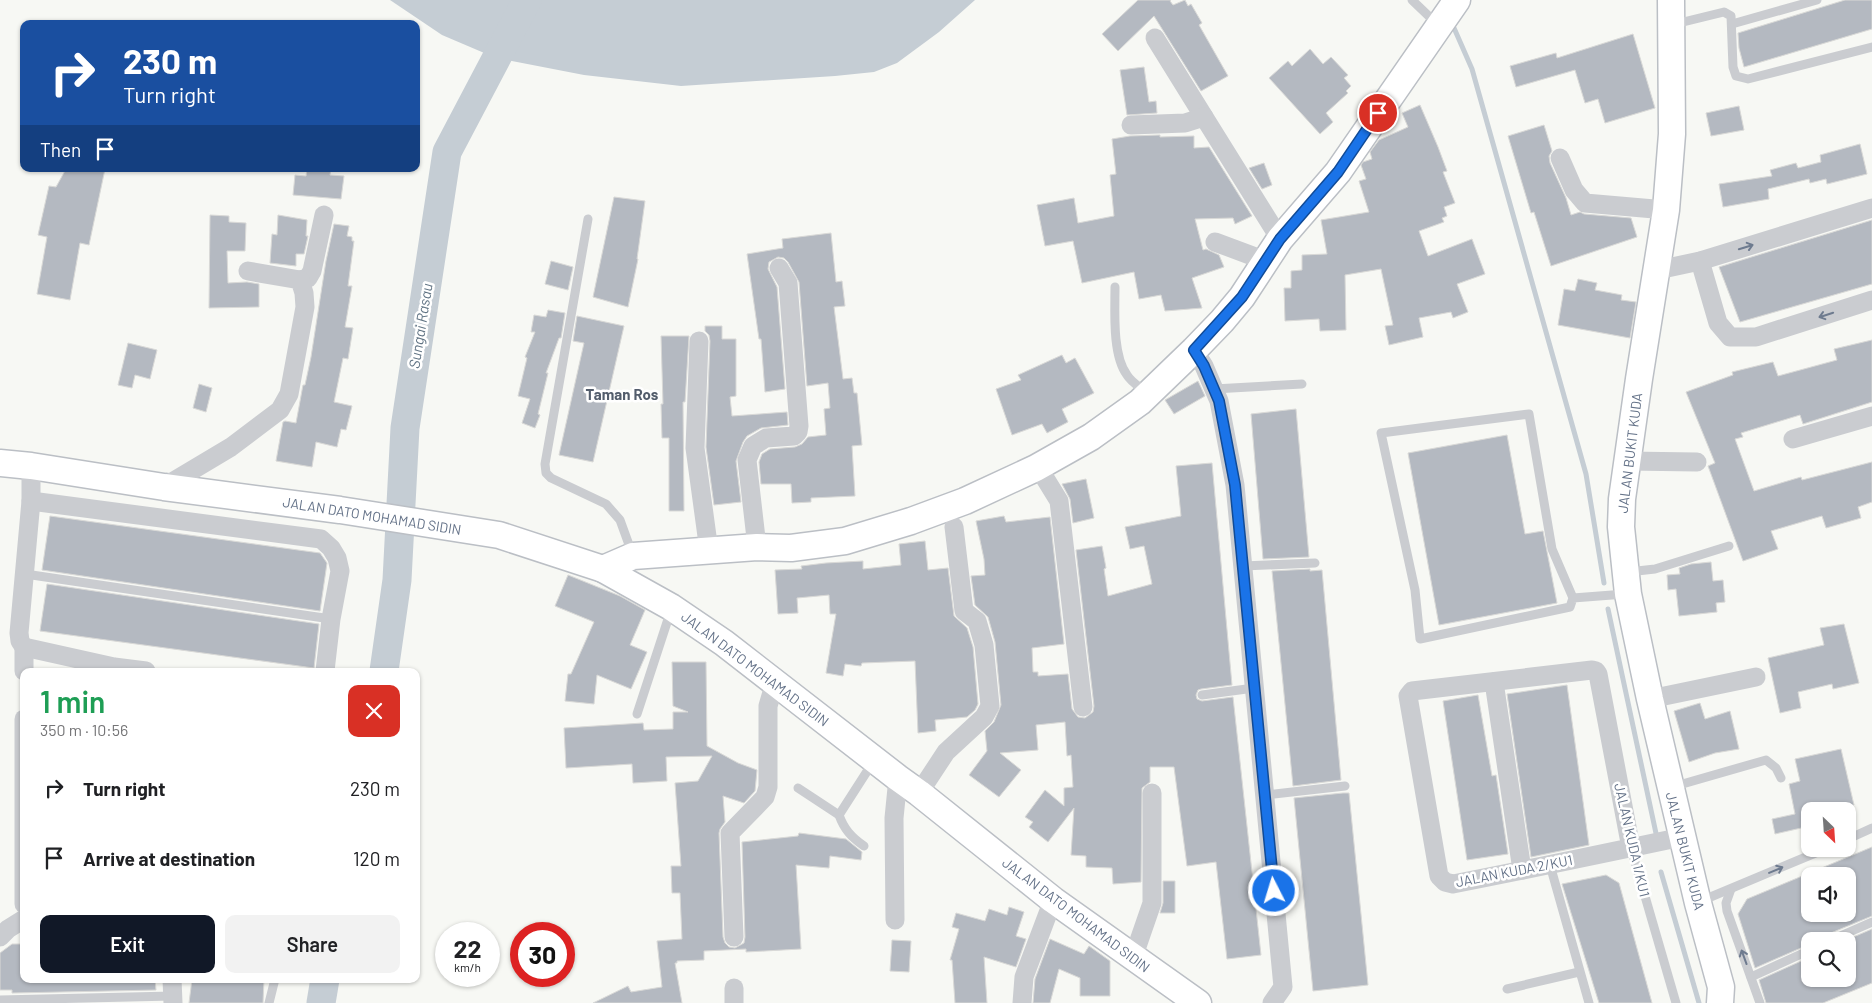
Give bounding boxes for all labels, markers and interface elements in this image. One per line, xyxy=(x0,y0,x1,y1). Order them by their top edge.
text: 230 m xyxy=(123,39,217,81)
icon: right xyxy=(40,40,105,105)
text: Turn right xyxy=(123,81,216,107)
pin xyxy=(1357,92,1399,134)
icon: arrive xyxy=(1364,99,1392,127)
icon: arrive xyxy=(91,135,119,163)
text: Then xyxy=(40,138,81,161)
one-way arrow xyxy=(1738,241,1754,251)
water label: Sungai Rasau xyxy=(404,282,436,370)
one-way arrow xyxy=(1818,310,1834,320)
district label: Taman Ros xyxy=(586,385,659,403)
street label: JALAN BUKIT KUDA xyxy=(1614,391,1645,514)
street label: JALAN DATO MOHAMAD SIDIN xyxy=(282,493,463,538)
street label: JALAN DATO MOHAMAD SIDIN xyxy=(678,608,832,730)
text: 1 min xyxy=(40,683,105,719)
button: close xyxy=(348,685,400,737)
text: 350 m · 10:56 xyxy=(40,720,128,739)
icon: right xyxy=(40,774,68,802)
text: Turn right xyxy=(83,777,165,800)
text: 230 m xyxy=(350,777,400,800)
street label: JALAN KUDA 1/KU1 xyxy=(1611,781,1654,898)
street label: JALAN BUKIT KUDA xyxy=(1663,790,1708,912)
north arrow xyxy=(1801,802,1856,858)
map controls xyxy=(1801,802,1856,987)
icon: arrive xyxy=(40,844,68,872)
text: Arrive at destination xyxy=(83,847,255,870)
text: 120 m xyxy=(353,847,400,870)
street label: JALAN KUDA 2/KU1 xyxy=(1454,851,1574,890)
street label: JALAN DATO MOHAMAD SIDIN xyxy=(999,854,1153,976)
position arrow xyxy=(1247,864,1299,916)
one-way arrow xyxy=(1768,864,1783,874)
button: sound xyxy=(1801,867,1856,922)
button: Exit xyxy=(40,915,215,973)
button: Share xyxy=(225,915,400,973)
speed limit sign: 30 xyxy=(510,922,575,987)
button: search xyxy=(1801,932,1856,987)
text: 22 xyxy=(453,933,482,963)
one-way arrow xyxy=(1739,950,1748,965)
text: km/h xyxy=(454,960,481,974)

